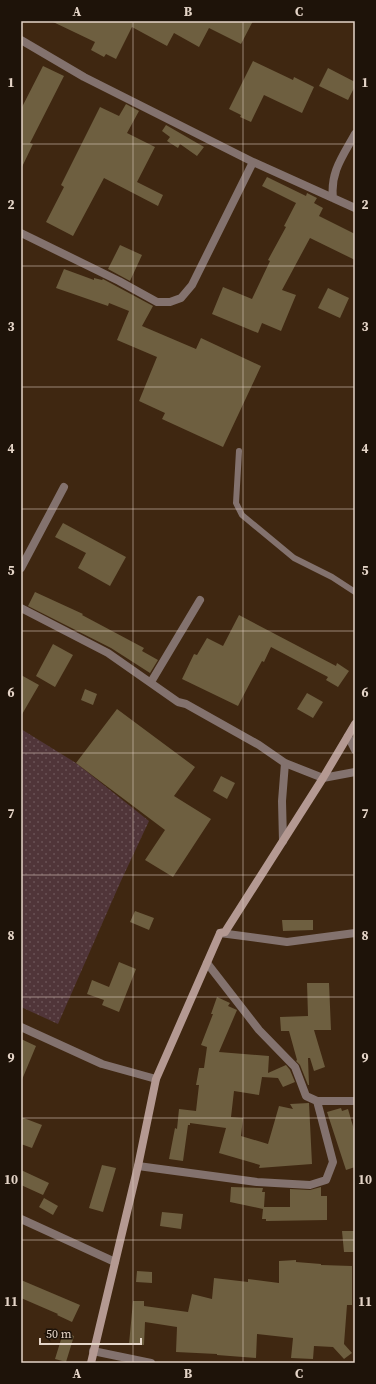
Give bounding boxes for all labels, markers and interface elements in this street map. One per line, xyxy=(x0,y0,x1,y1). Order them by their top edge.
text: A xyxy=(73,3,82,20)
text: B xyxy=(184,3,193,20)
text: C xyxy=(295,3,303,20)
text: 1 xyxy=(7,74,15,91)
text: 1 xyxy=(361,74,369,91)
text: 2 xyxy=(7,196,15,213)
text: 2 xyxy=(361,196,369,213)
text: 3 xyxy=(7,318,15,335)
text: 3 xyxy=(361,318,369,335)
text: 4 xyxy=(7,440,15,457)
text: 4 xyxy=(361,440,369,457)
text: 5 xyxy=(7,562,15,579)
text: 5 xyxy=(361,562,369,579)
text: 6 xyxy=(7,684,15,701)
text: 6 xyxy=(361,684,369,701)
text: 7 xyxy=(7,805,15,822)
text: 7 xyxy=(361,805,369,822)
text: 8 xyxy=(7,927,15,944)
text: 8 xyxy=(361,927,369,944)
text: 9 xyxy=(7,1049,15,1066)
text: 9 xyxy=(361,1049,369,1066)
text: 10 xyxy=(4,1171,18,1188)
text: 10 xyxy=(358,1171,372,1188)
text: 11 xyxy=(4,1293,18,1310)
text: 11 xyxy=(358,1293,372,1310)
scale bar xyxy=(40,1320,141,1346)
text: 50 m xyxy=(46,1326,72,1342)
text: A xyxy=(73,1365,82,1382)
text: B xyxy=(184,1365,193,1382)
text: C xyxy=(295,1365,303,1382)

